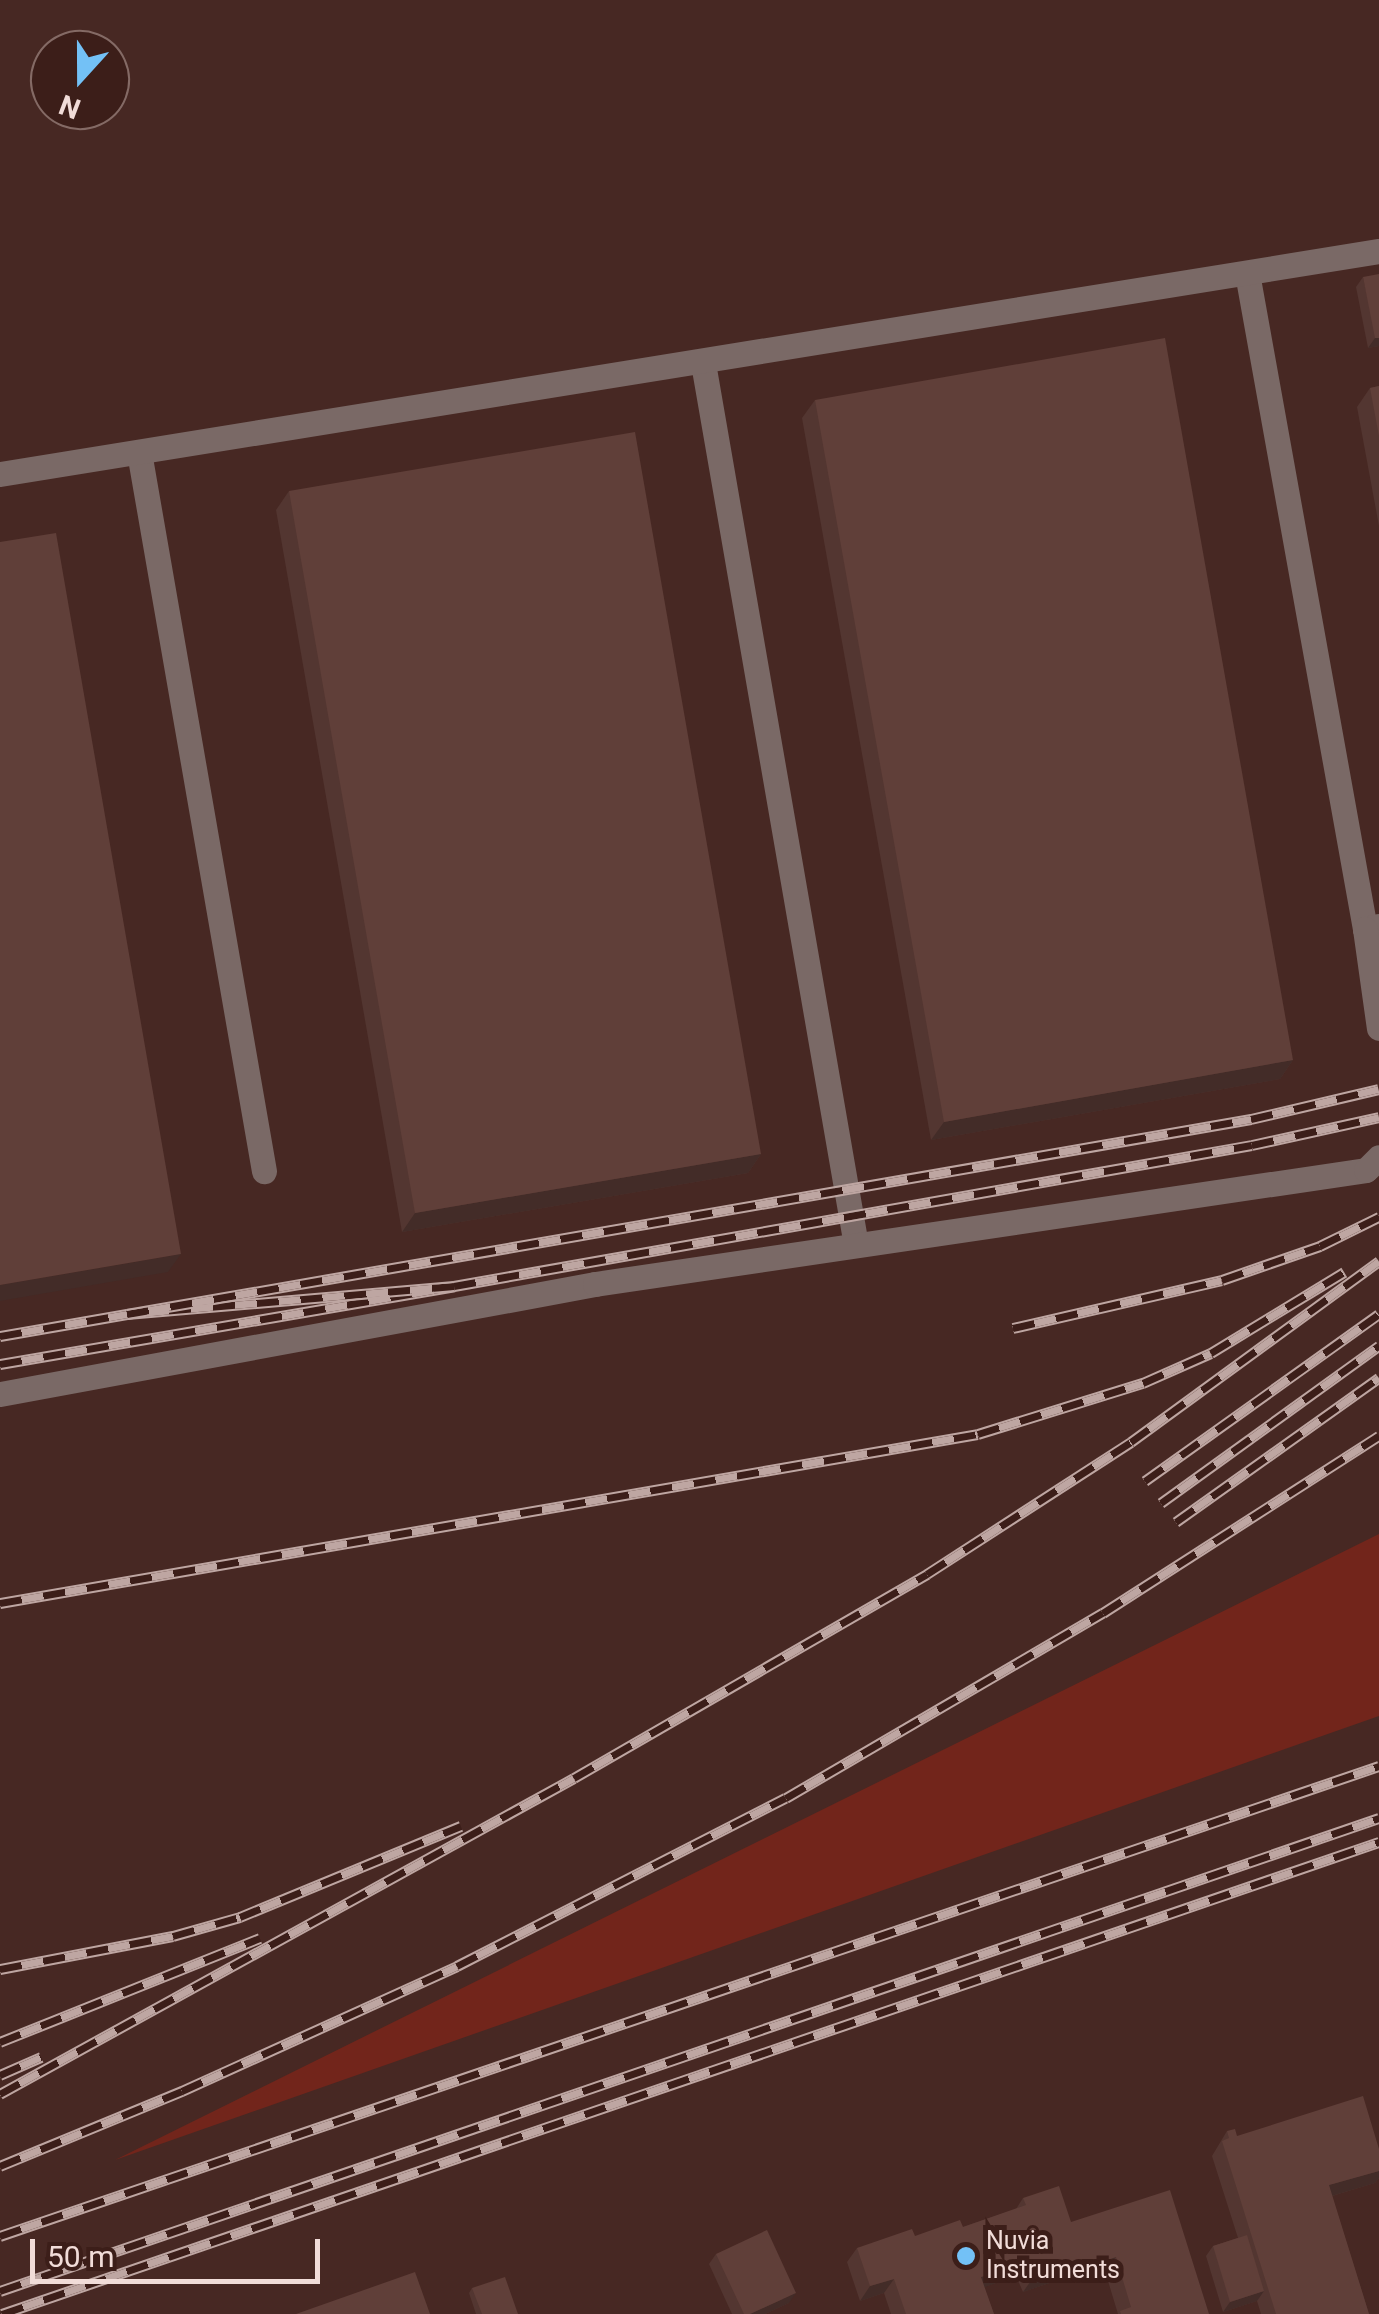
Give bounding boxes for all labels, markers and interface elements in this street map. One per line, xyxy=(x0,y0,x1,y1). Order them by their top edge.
north arrow xyxy=(30,30,130,130)
text: N xyxy=(55,88,85,126)
scale bar xyxy=(35,2219,325,2281)
place label: Nuvia Instruments xyxy=(986,2227,1120,2286)
text: 50 m xyxy=(47,2239,114,2274)
marker: Nuvia Instruments xyxy=(955,2245,977,2267)

